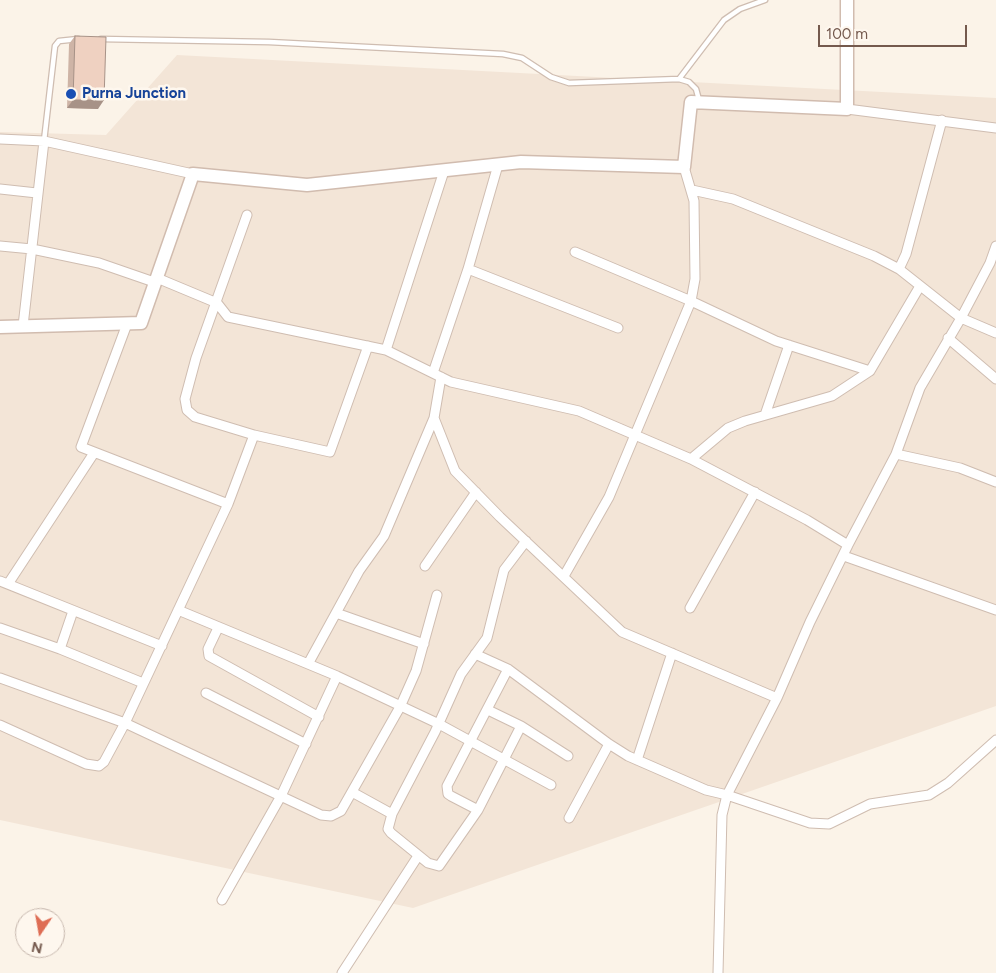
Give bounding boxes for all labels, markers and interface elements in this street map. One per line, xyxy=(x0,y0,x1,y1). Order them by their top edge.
scale bar xyxy=(821,15,970,47)
text: 100 m xyxy=(826,25,868,43)
place label: Purna Junction xyxy=(82,85,186,103)
marker: Purna Junction xyxy=(64,87,78,101)
north arrow xyxy=(15,908,65,958)
text: N xyxy=(30,938,44,957)

